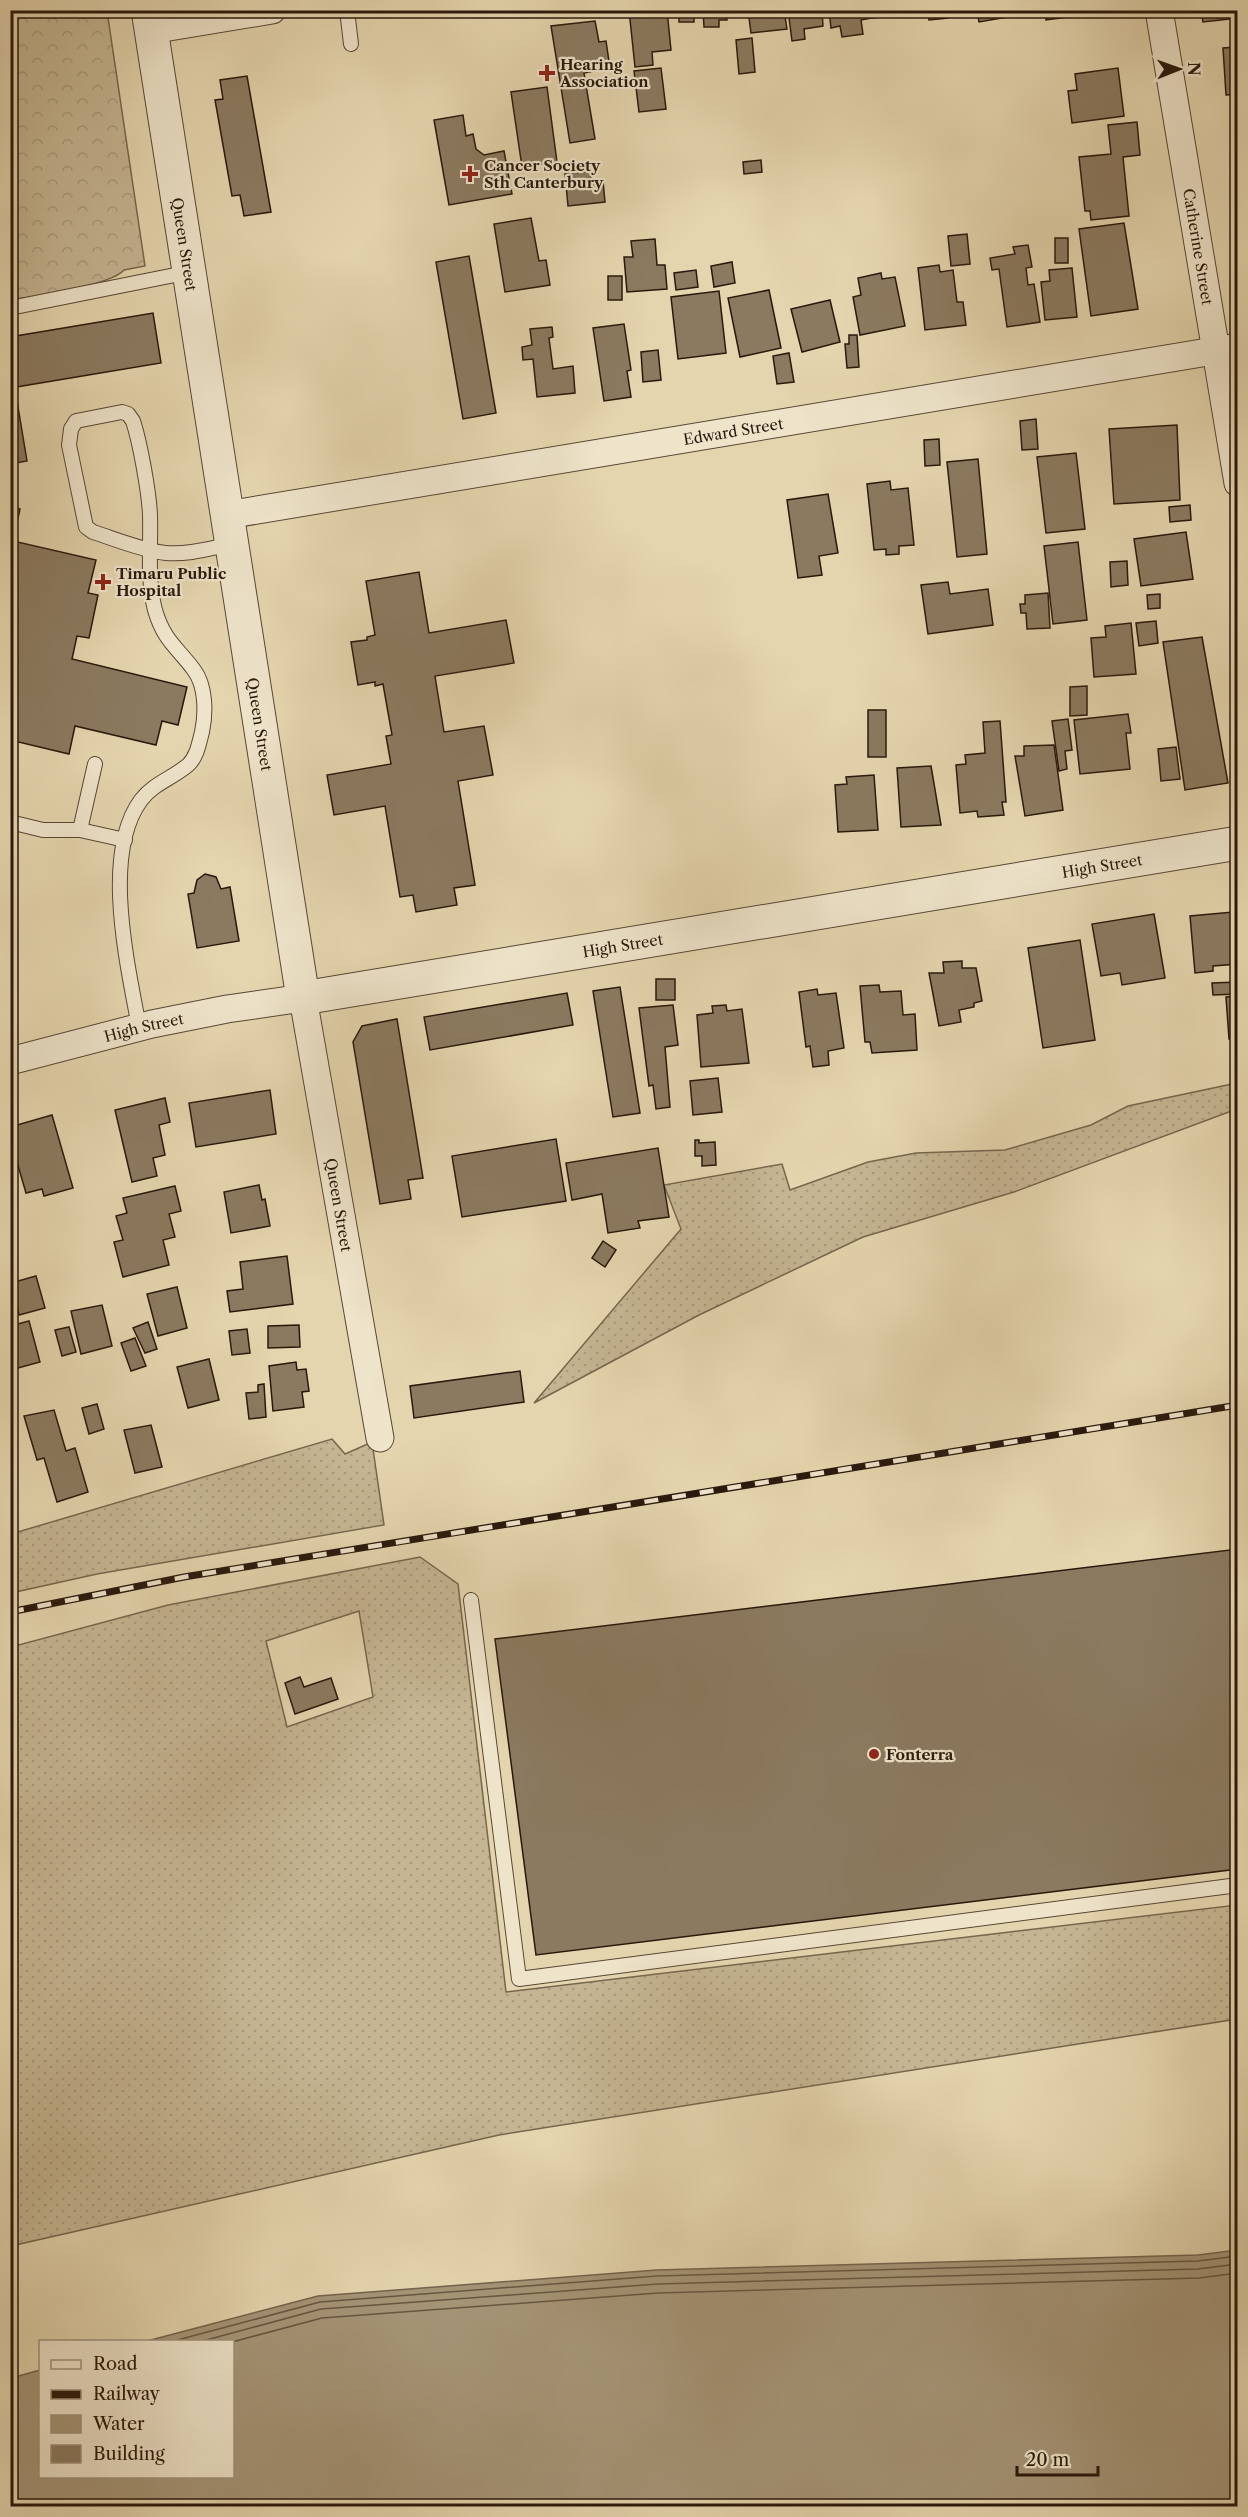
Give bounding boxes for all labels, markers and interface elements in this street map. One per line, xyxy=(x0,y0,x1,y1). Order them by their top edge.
north arrow xyxy=(1149,39,1209,99)
place label: Hearing Association xyxy=(559,55,649,91)
text: N xyxy=(1184,62,1204,76)
marker: Hearing Association xyxy=(538,64,556,82)
place label: Cancer Society Sth Canterbury xyxy=(484,156,604,192)
marker: Cancer Society Sth Canterbury xyxy=(461,165,479,183)
street label: Catherine Street xyxy=(1179,187,1218,307)
street label: Queen Street xyxy=(168,196,202,293)
street label: Edward Street xyxy=(682,413,785,449)
place label: Timaru Public Hospital xyxy=(116,564,226,600)
marker: Timaru Public Hospital xyxy=(94,573,112,591)
street label: Queen Street xyxy=(243,676,277,773)
street label: High Street xyxy=(1060,849,1144,882)
street label: High Street xyxy=(581,929,665,961)
street label: High Street xyxy=(102,1008,186,1046)
street label: Queen Street xyxy=(322,1157,357,1254)
place label: Fonterra xyxy=(886,1745,954,1764)
marker: Fonterra xyxy=(867,1747,881,1761)
legend xyxy=(39,2340,234,2478)
text: Road xyxy=(93,2353,138,2375)
text: Railway xyxy=(93,2383,161,2405)
text: Water xyxy=(92,2413,145,2435)
scale bar xyxy=(1017,2439,1098,2477)
text: Building xyxy=(93,2443,165,2465)
text: 20 m xyxy=(1026,2449,1070,2471)

